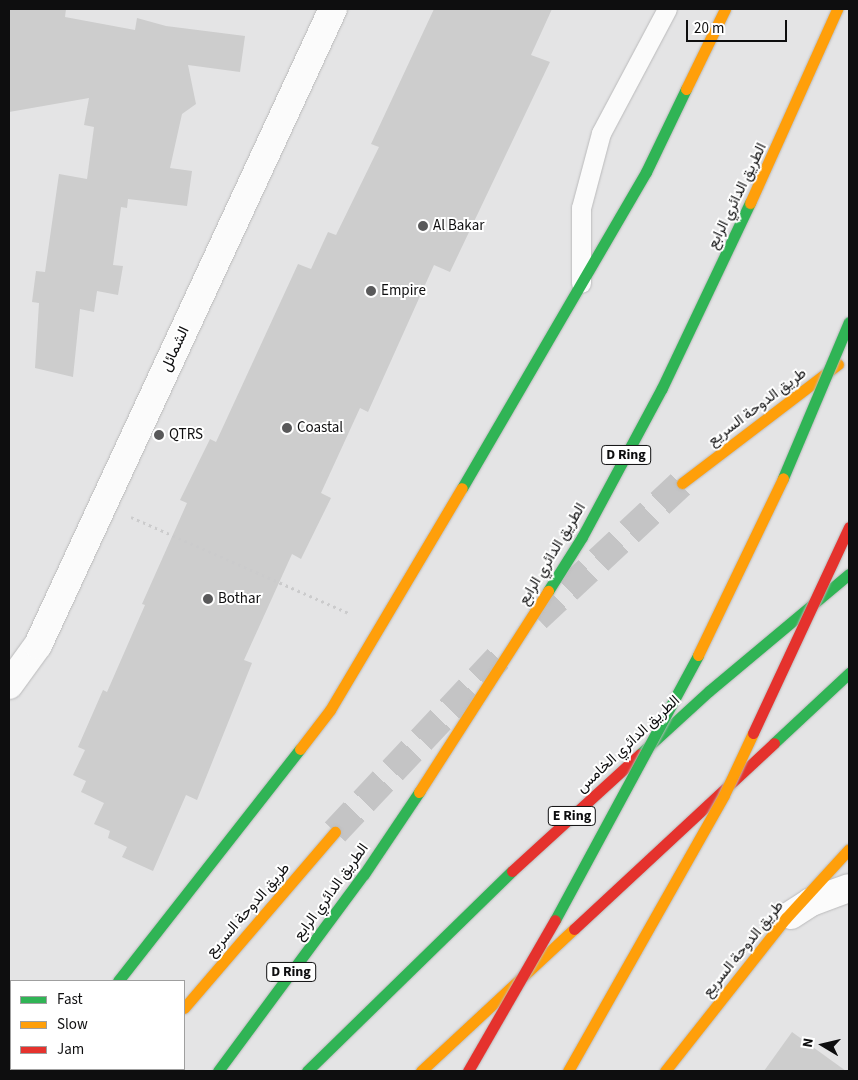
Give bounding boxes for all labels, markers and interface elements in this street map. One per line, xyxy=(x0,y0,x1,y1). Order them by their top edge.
scale bar xyxy=(688,10,789,42)
text: 20 m xyxy=(694,18,724,39)
street label: الطريق الدائري الرابع xyxy=(704,140,770,252)
place label: Al Bakar xyxy=(433,217,484,235)
marker: Al Bakar xyxy=(417,220,429,232)
place label: Empire xyxy=(381,282,426,300)
marker: Empire xyxy=(365,285,377,297)
street label: الشمائل xyxy=(157,324,193,374)
street label: طريق الدوحة السريع xyxy=(704,364,810,450)
place label: Coastal xyxy=(297,419,343,437)
marker: Coastal xyxy=(281,422,293,434)
place label: QTRS xyxy=(169,426,203,444)
marker: QTRS xyxy=(153,429,165,441)
road number: D Ring xyxy=(601,444,651,466)
street label: الطريق الدائري الرابع xyxy=(514,500,590,608)
place label: Bothar xyxy=(218,590,261,608)
marker: Bothar xyxy=(202,593,214,605)
street label: الطريق الدائري الخامس xyxy=(573,691,683,797)
road number: E Ring xyxy=(547,804,597,828)
street label: الطريق الدائري الرابع xyxy=(290,840,372,944)
street label: طريق الدوحة السريع xyxy=(202,859,294,961)
street label: طريق الدوحة السريع xyxy=(699,897,787,1001)
road number: D Ring xyxy=(266,960,316,984)
legend xyxy=(10,980,185,1070)
text: Fast xyxy=(57,989,83,1010)
text: Slow xyxy=(57,1014,88,1035)
north arrow xyxy=(798,1020,848,1070)
text: N xyxy=(798,1036,819,1049)
text: Jam xyxy=(57,1039,84,1060)

